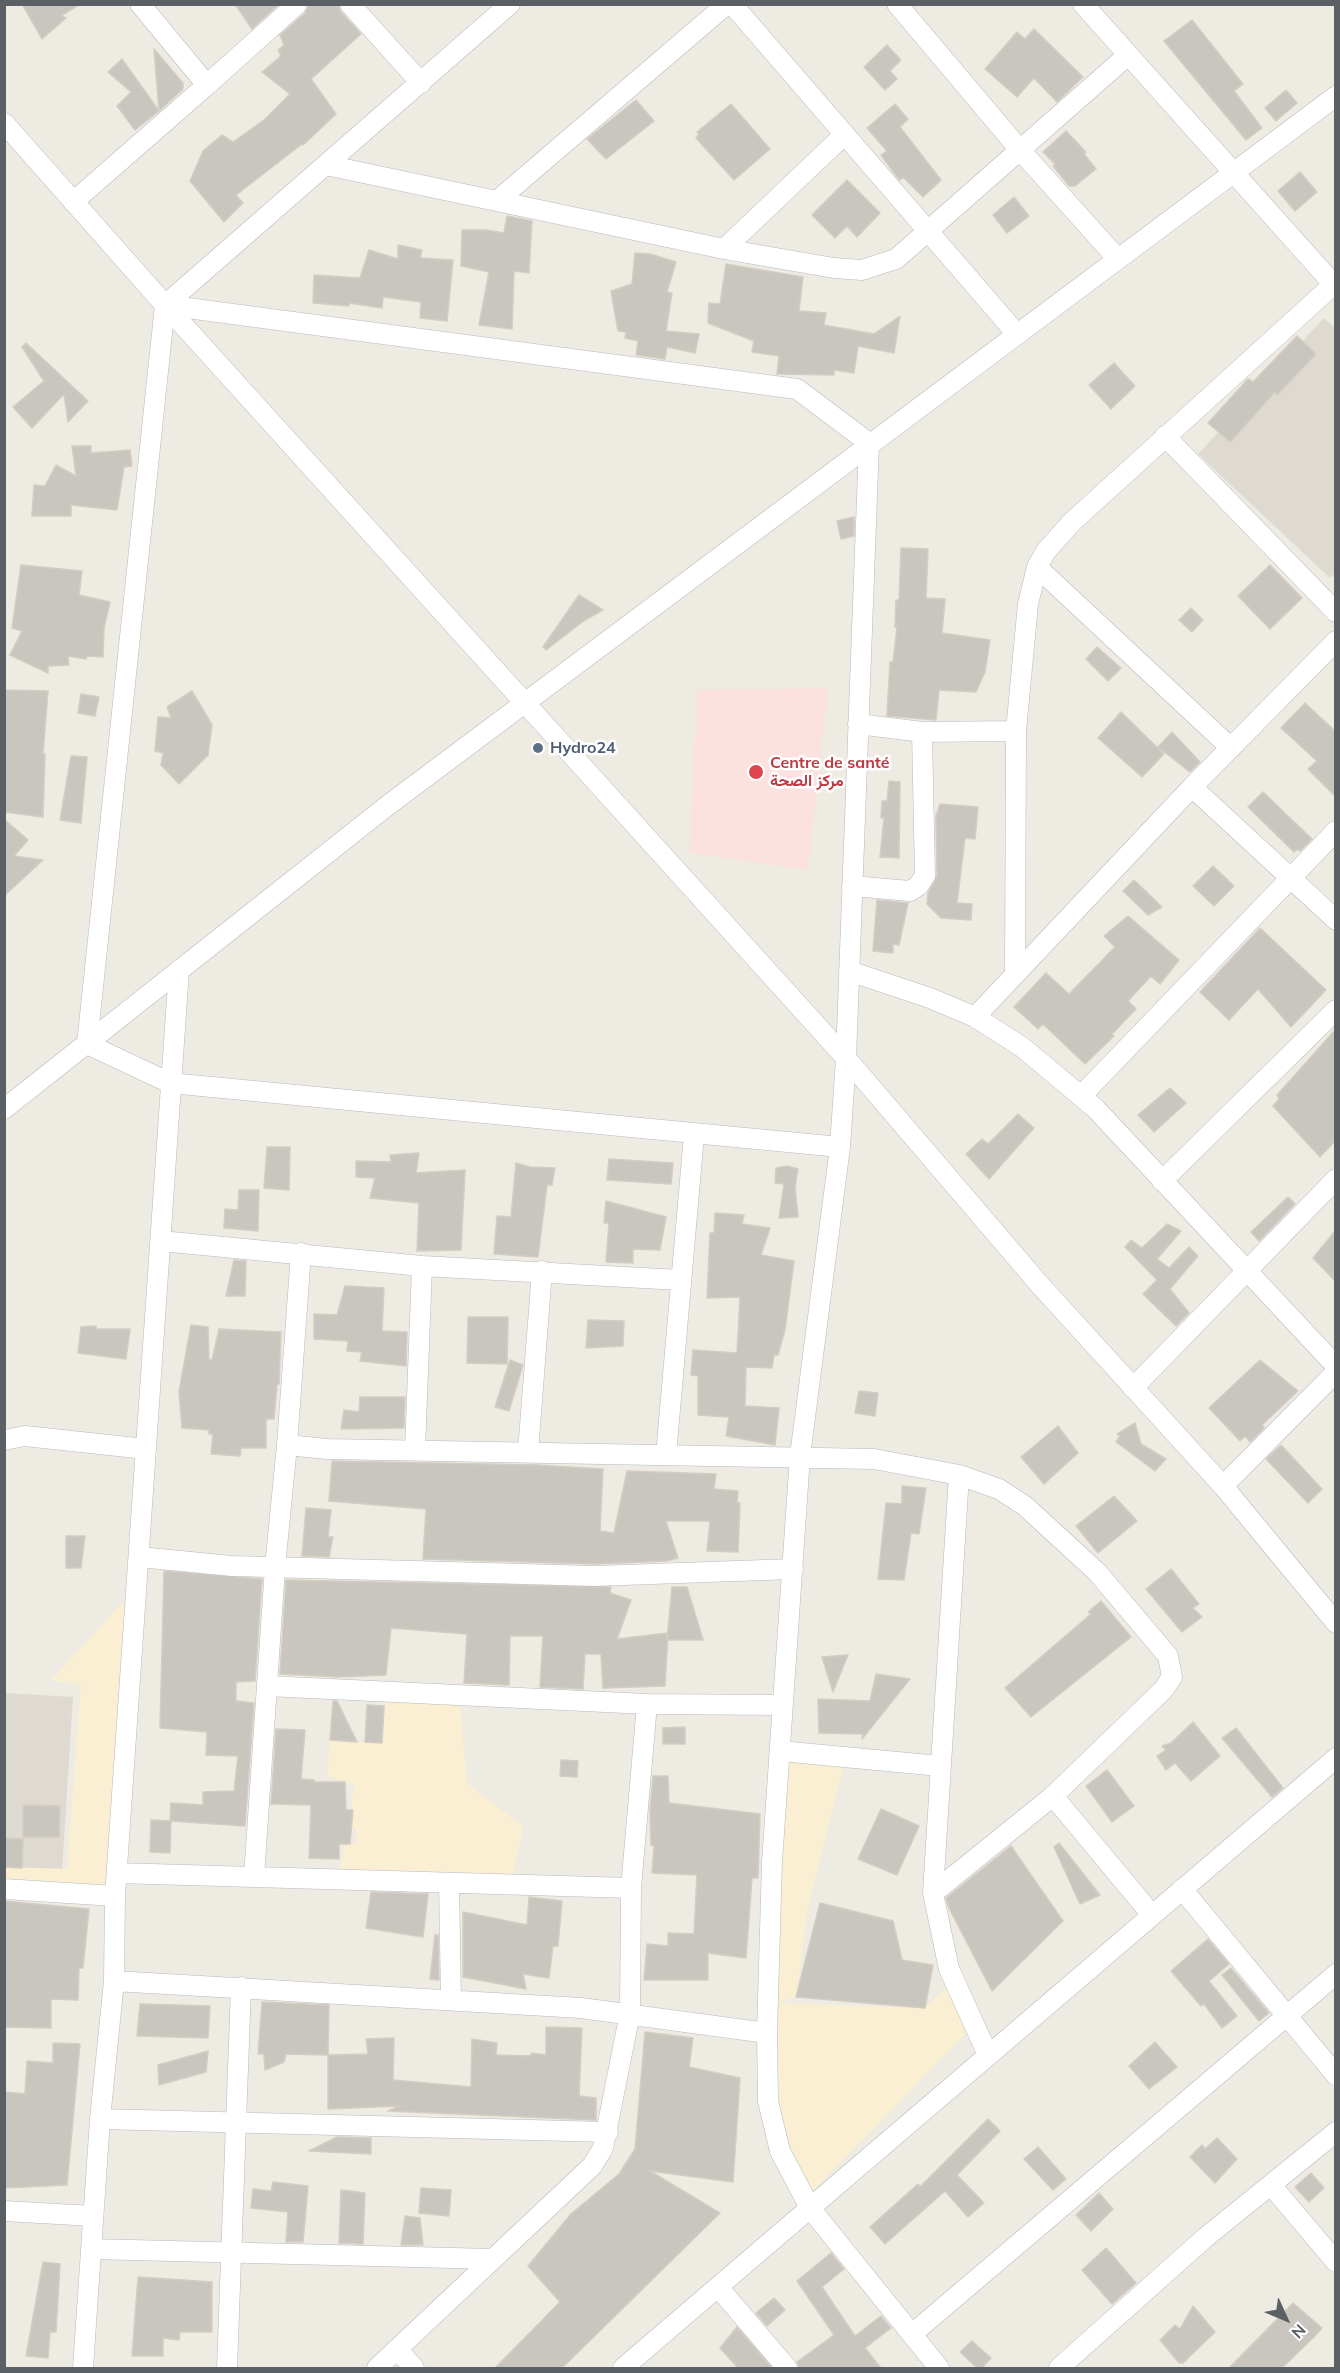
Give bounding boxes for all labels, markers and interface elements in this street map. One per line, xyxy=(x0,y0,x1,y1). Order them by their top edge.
place label: Hydro24 xyxy=(550,738,616,758)
marker: Hydro24 xyxy=(531,741,545,755)
place label: Centre de santé مركز الصحة xyxy=(770,753,890,791)
marker: Centre de santé مركز الصحة xyxy=(747,763,765,781)
north arrow xyxy=(1256,2289,1316,2349)
text: N xyxy=(1288,2320,1310,2343)

